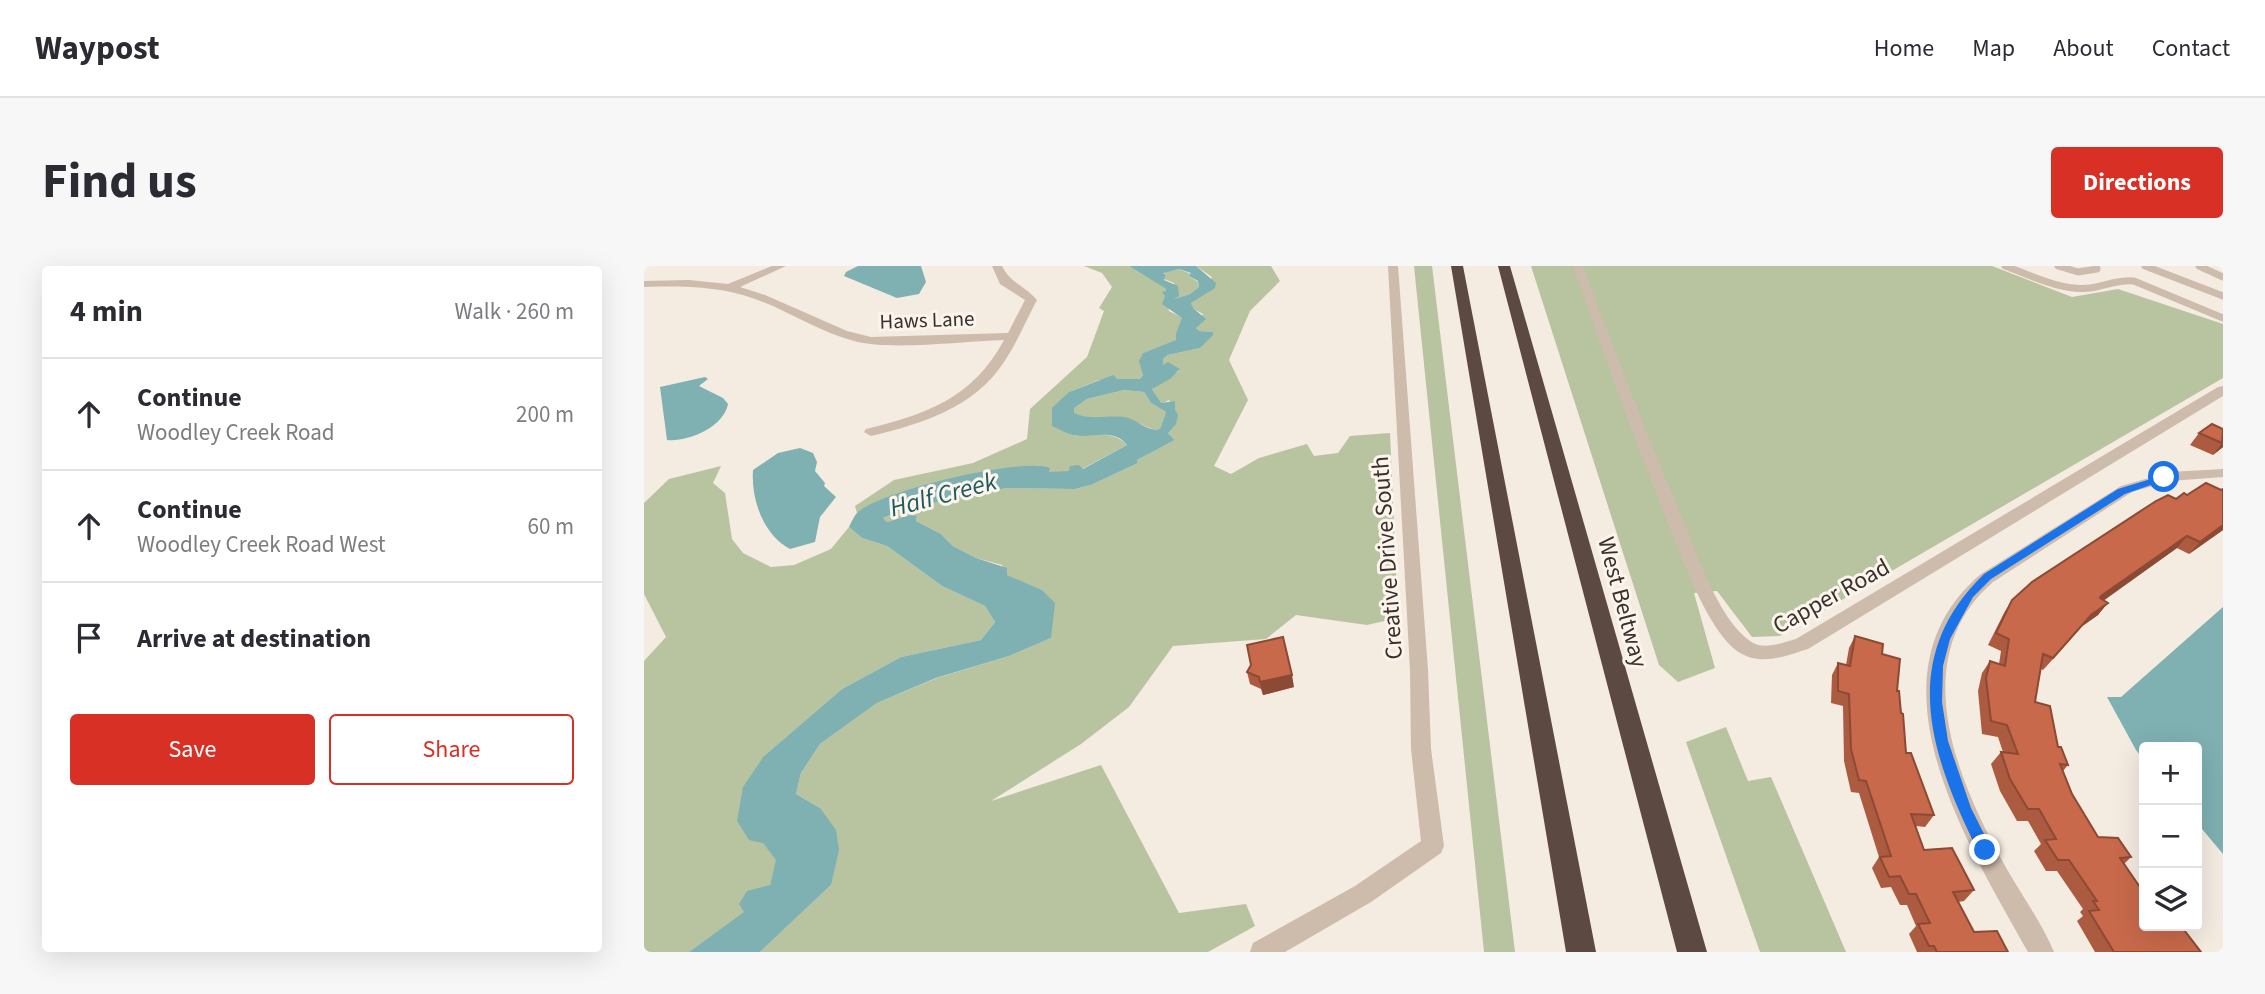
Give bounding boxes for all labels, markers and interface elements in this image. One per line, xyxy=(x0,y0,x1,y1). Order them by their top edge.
text: Waypost xyxy=(35,25,160,72)
text: Home xyxy=(1874,31,1934,66)
text: Map xyxy=(1972,31,2015,66)
text: About xyxy=(2053,31,2114,66)
text: Contact xyxy=(2152,31,2230,66)
text: Find us xyxy=(42,147,197,217)
button: Directions xyxy=(2051,147,2223,218)
text: 4 min xyxy=(70,290,143,333)
text: Walk · 260 m xyxy=(455,295,574,328)
street label: Haws Lane xyxy=(879,303,975,337)
text: Continue xyxy=(137,379,242,416)
icon: ahead xyxy=(70,395,108,433)
text: 200 m xyxy=(516,398,574,431)
text: Woodley Creek Road xyxy=(137,416,335,449)
street label: Creative Drive South xyxy=(1363,455,1412,661)
route start xyxy=(2148,461,2179,492)
water label: Half Creek xyxy=(886,462,1001,527)
text: Continue xyxy=(137,491,242,528)
icon: ahead xyxy=(70,507,108,545)
text: 60 m xyxy=(527,510,574,543)
text: Woodley Creek Road West xyxy=(137,528,386,561)
street label: West Beltway xyxy=(1588,533,1657,671)
street label: Capper Road xyxy=(1766,550,1896,643)
icon: arrive xyxy=(70,619,108,657)
text: Arrive at destination xyxy=(137,620,371,657)
button: Save xyxy=(70,714,315,785)
button: Share xyxy=(329,714,574,785)
map controls xyxy=(2139,742,2202,931)
button: + xyxy=(2139,742,2202,805)
button: − xyxy=(2139,805,2202,868)
route end xyxy=(1969,834,2000,865)
button: layers xyxy=(2139,868,2202,931)

